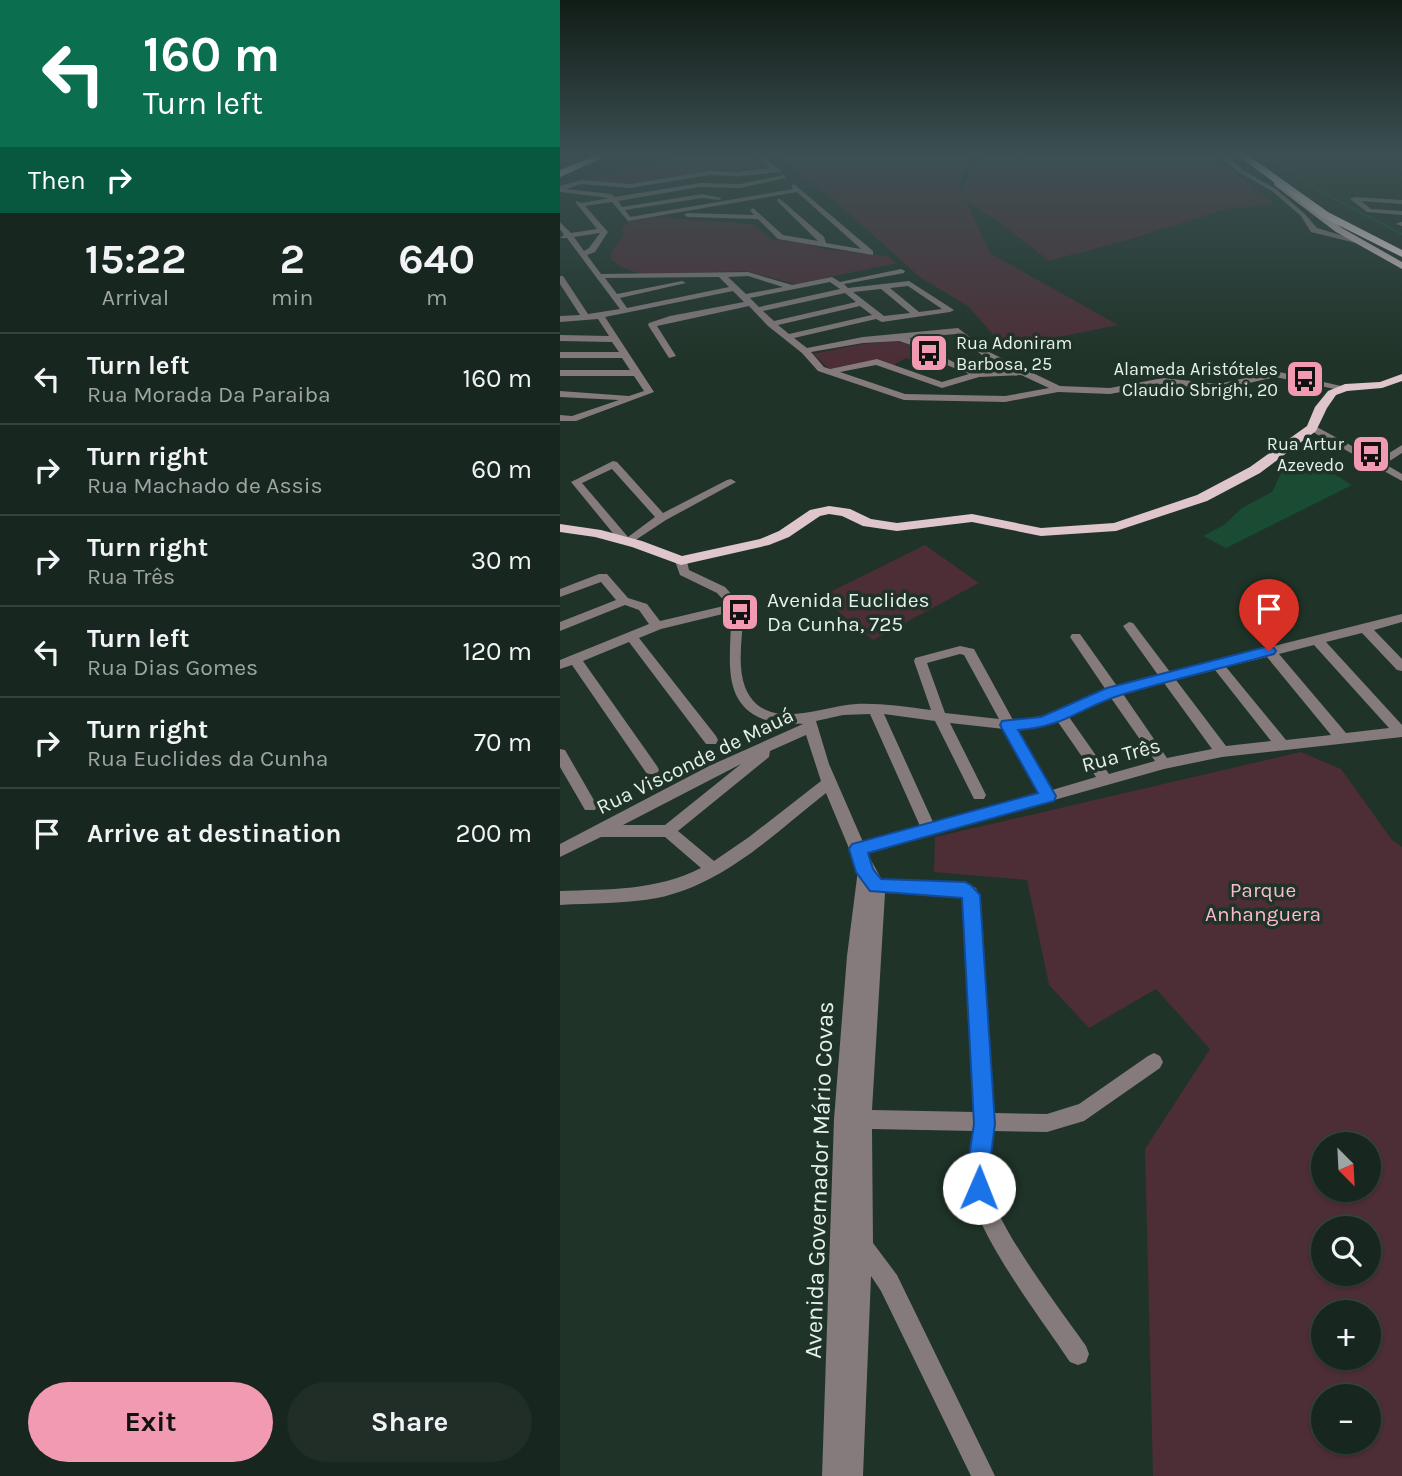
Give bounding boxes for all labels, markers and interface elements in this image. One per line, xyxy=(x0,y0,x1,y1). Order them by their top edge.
text: 160 m xyxy=(143,26,280,83)
icon: left xyxy=(28,28,119,119)
text: Turn left xyxy=(143,85,263,122)
icon: right xyxy=(100,161,138,199)
text: Then xyxy=(28,165,86,196)
text: 15:22 xyxy=(85,234,186,284)
text: 2 xyxy=(280,234,305,284)
text: 640 xyxy=(398,234,475,284)
text: Arrival xyxy=(102,284,169,311)
text: min xyxy=(271,284,313,311)
text: m xyxy=(426,284,447,311)
bus stop icon: Rua Adoniram Barbosa, 25 xyxy=(908,332,950,374)
place label: Rua Adoniram Barbosa, 25 xyxy=(956,332,1072,375)
text: Turn left xyxy=(87,350,189,381)
place label: Alameda Aristóteles Claudio Sbrighi, 20 xyxy=(1114,358,1278,401)
bus stop icon: Alameda Aristóteles Claudio Sbrighi, 20 xyxy=(1284,358,1326,400)
icon: left xyxy=(28,360,66,398)
text: 160 m xyxy=(463,363,532,394)
text: Rua Morada Da Paraiba xyxy=(87,381,331,408)
place label: Rua Artur Azevedo xyxy=(1267,433,1344,476)
bus stop icon: Rua Artur Azevedo xyxy=(1350,433,1392,475)
text: Turn right xyxy=(87,441,208,472)
icon: right xyxy=(28,451,66,489)
text: 60 m xyxy=(471,454,532,485)
text: Rua Machado de Assis xyxy=(87,472,323,499)
text: Turn right xyxy=(87,532,208,563)
icon: right xyxy=(28,542,66,580)
text: 30 m xyxy=(471,545,532,576)
text: Rua Três xyxy=(87,563,175,590)
pin xyxy=(1239,579,1299,651)
place label: Avenida Euclides Da Cunha, 725 xyxy=(767,588,930,636)
icon: arrive xyxy=(1250,590,1288,628)
bus stop icon: Avenida Euclides Da Cunha, 725 xyxy=(719,591,761,633)
text: Turn left xyxy=(87,623,189,654)
icon: left xyxy=(28,633,66,671)
text: 120 m xyxy=(462,636,532,667)
text: Rua Dias Gomes xyxy=(87,654,258,681)
street label: Rua Visconde de Mauá xyxy=(593,703,797,819)
text: Turn right xyxy=(87,714,208,745)
icon: right xyxy=(28,724,66,762)
text: 70 m xyxy=(474,727,532,758)
street label: Rua Três xyxy=(1079,733,1163,777)
text: Rua Euclides da Cunha xyxy=(87,745,328,772)
icon: arrive xyxy=(28,815,66,853)
text: Arrive at destination xyxy=(87,818,341,849)
text: 200 m xyxy=(456,818,532,849)
park label: Parque Anhanguera xyxy=(1205,878,1321,926)
street label: Avenida Governador Mário Covas xyxy=(799,1001,839,1359)
north arrow xyxy=(1311,1132,1381,1202)
map controls xyxy=(1311,1132,1381,1454)
position arrow xyxy=(942,1151,1016,1225)
button: search xyxy=(1311,1216,1381,1286)
button: + xyxy=(1311,1300,1381,1370)
button: Exit xyxy=(28,1382,273,1462)
button: Share xyxy=(287,1382,532,1462)
button: − xyxy=(1311,1384,1381,1454)

